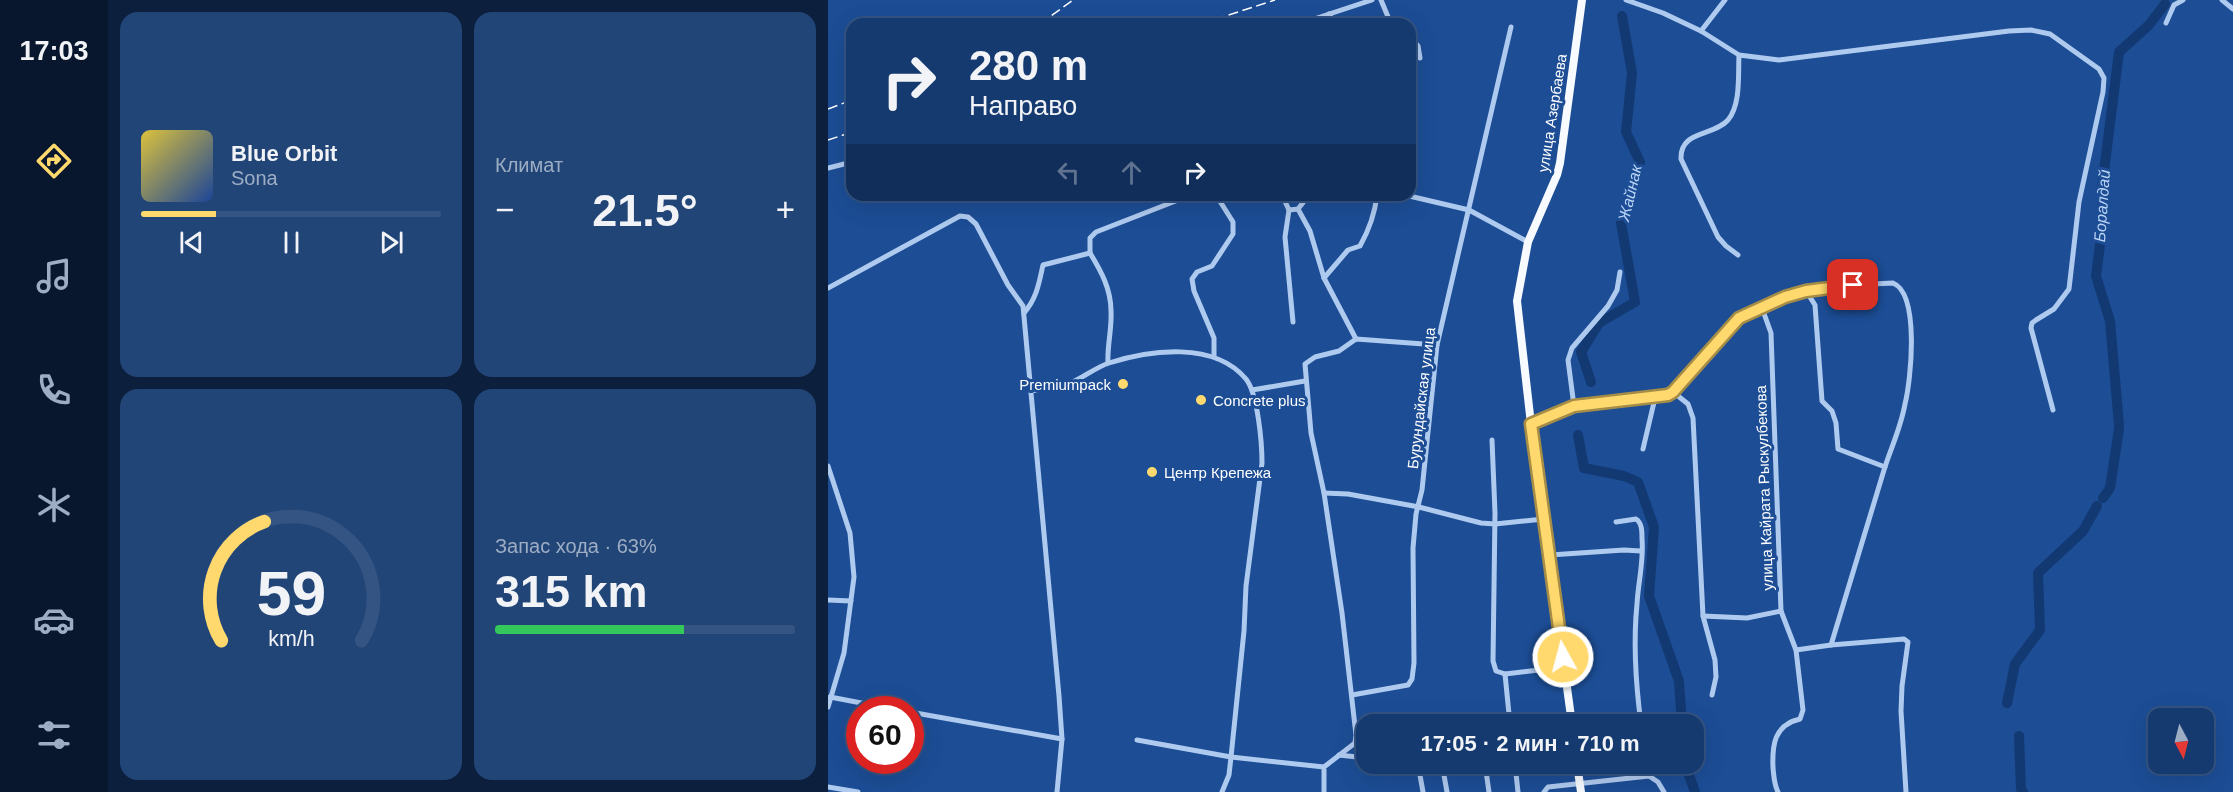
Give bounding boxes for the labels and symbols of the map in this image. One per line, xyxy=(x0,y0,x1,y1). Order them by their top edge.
street label: улица Азербаева xyxy=(1534,52,1570,174)
water label: Жайнак xyxy=(1615,162,1645,224)
water label: Боралдай xyxy=(2091,169,2113,243)
pin xyxy=(1827,259,1878,310)
street label: Бурундайская улица xyxy=(1404,326,1438,470)
place label: Premiumpack xyxy=(1019,376,1111,393)
marker: Premiumpack xyxy=(1116,377,1130,391)
street label: улица Кайрата Рыскулбекова xyxy=(1752,384,1776,591)
place label: Concrete plus xyxy=(1213,392,1306,409)
marker: Concrete plus xyxy=(1194,393,1208,407)
place label: Центр Крепежа xyxy=(1164,464,1272,481)
marker: Центр Крепежа xyxy=(1145,465,1159,479)
position arrow xyxy=(1531,625,1595,689)
speed limit sign: 60 xyxy=(846,696,924,774)
north arrow xyxy=(2148,708,2214,774)

